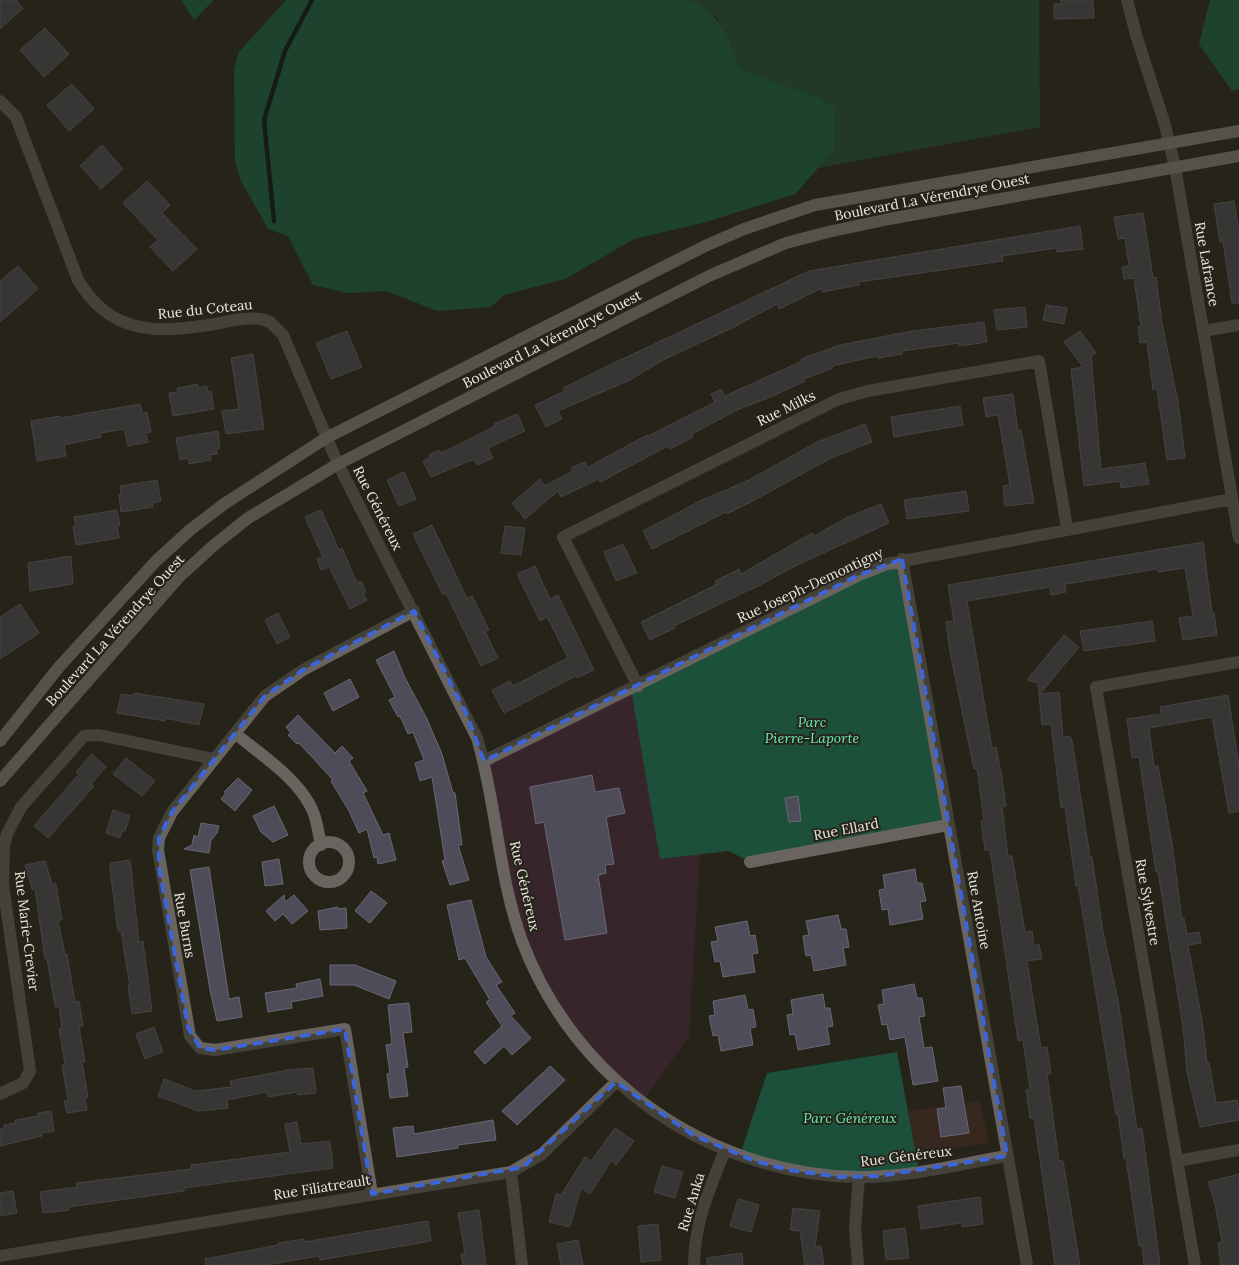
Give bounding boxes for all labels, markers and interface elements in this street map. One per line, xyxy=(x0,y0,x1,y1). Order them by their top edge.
street label: Boulevard La Vérendrye Ouest xyxy=(833,169,1032,225)
street label: Rue Lafrance xyxy=(1191,220,1223,308)
street label: Boulevard La Vérendrye Ouest xyxy=(460,286,645,392)
street label: Rue du Coteau xyxy=(157,295,253,323)
street label: Rue Milks xyxy=(754,386,818,430)
street label: Rue Généreux xyxy=(349,463,407,554)
street label: Rue Joseph-Demontigny xyxy=(734,543,886,627)
street label: Boulevard La Vérendrye Ouest xyxy=(42,550,188,710)
park label: Parc Pierre-Laporte xyxy=(765,713,860,747)
street label: Rue Ellard xyxy=(812,814,880,844)
street label: Rue Généreux xyxy=(506,839,544,933)
street label: Rue Sylvestre xyxy=(1132,857,1165,947)
street label: Rue Antoine xyxy=(963,869,995,951)
street label: Rue Marie-Crevier xyxy=(11,870,43,992)
street label: Rue Burns xyxy=(170,891,200,959)
park label: Parc Généreux xyxy=(803,1109,897,1127)
street label: Rue Généreux xyxy=(859,1141,953,1171)
street label: Rue Filiatreault xyxy=(272,1170,373,1204)
street label: Rue Anka xyxy=(674,1170,708,1234)

